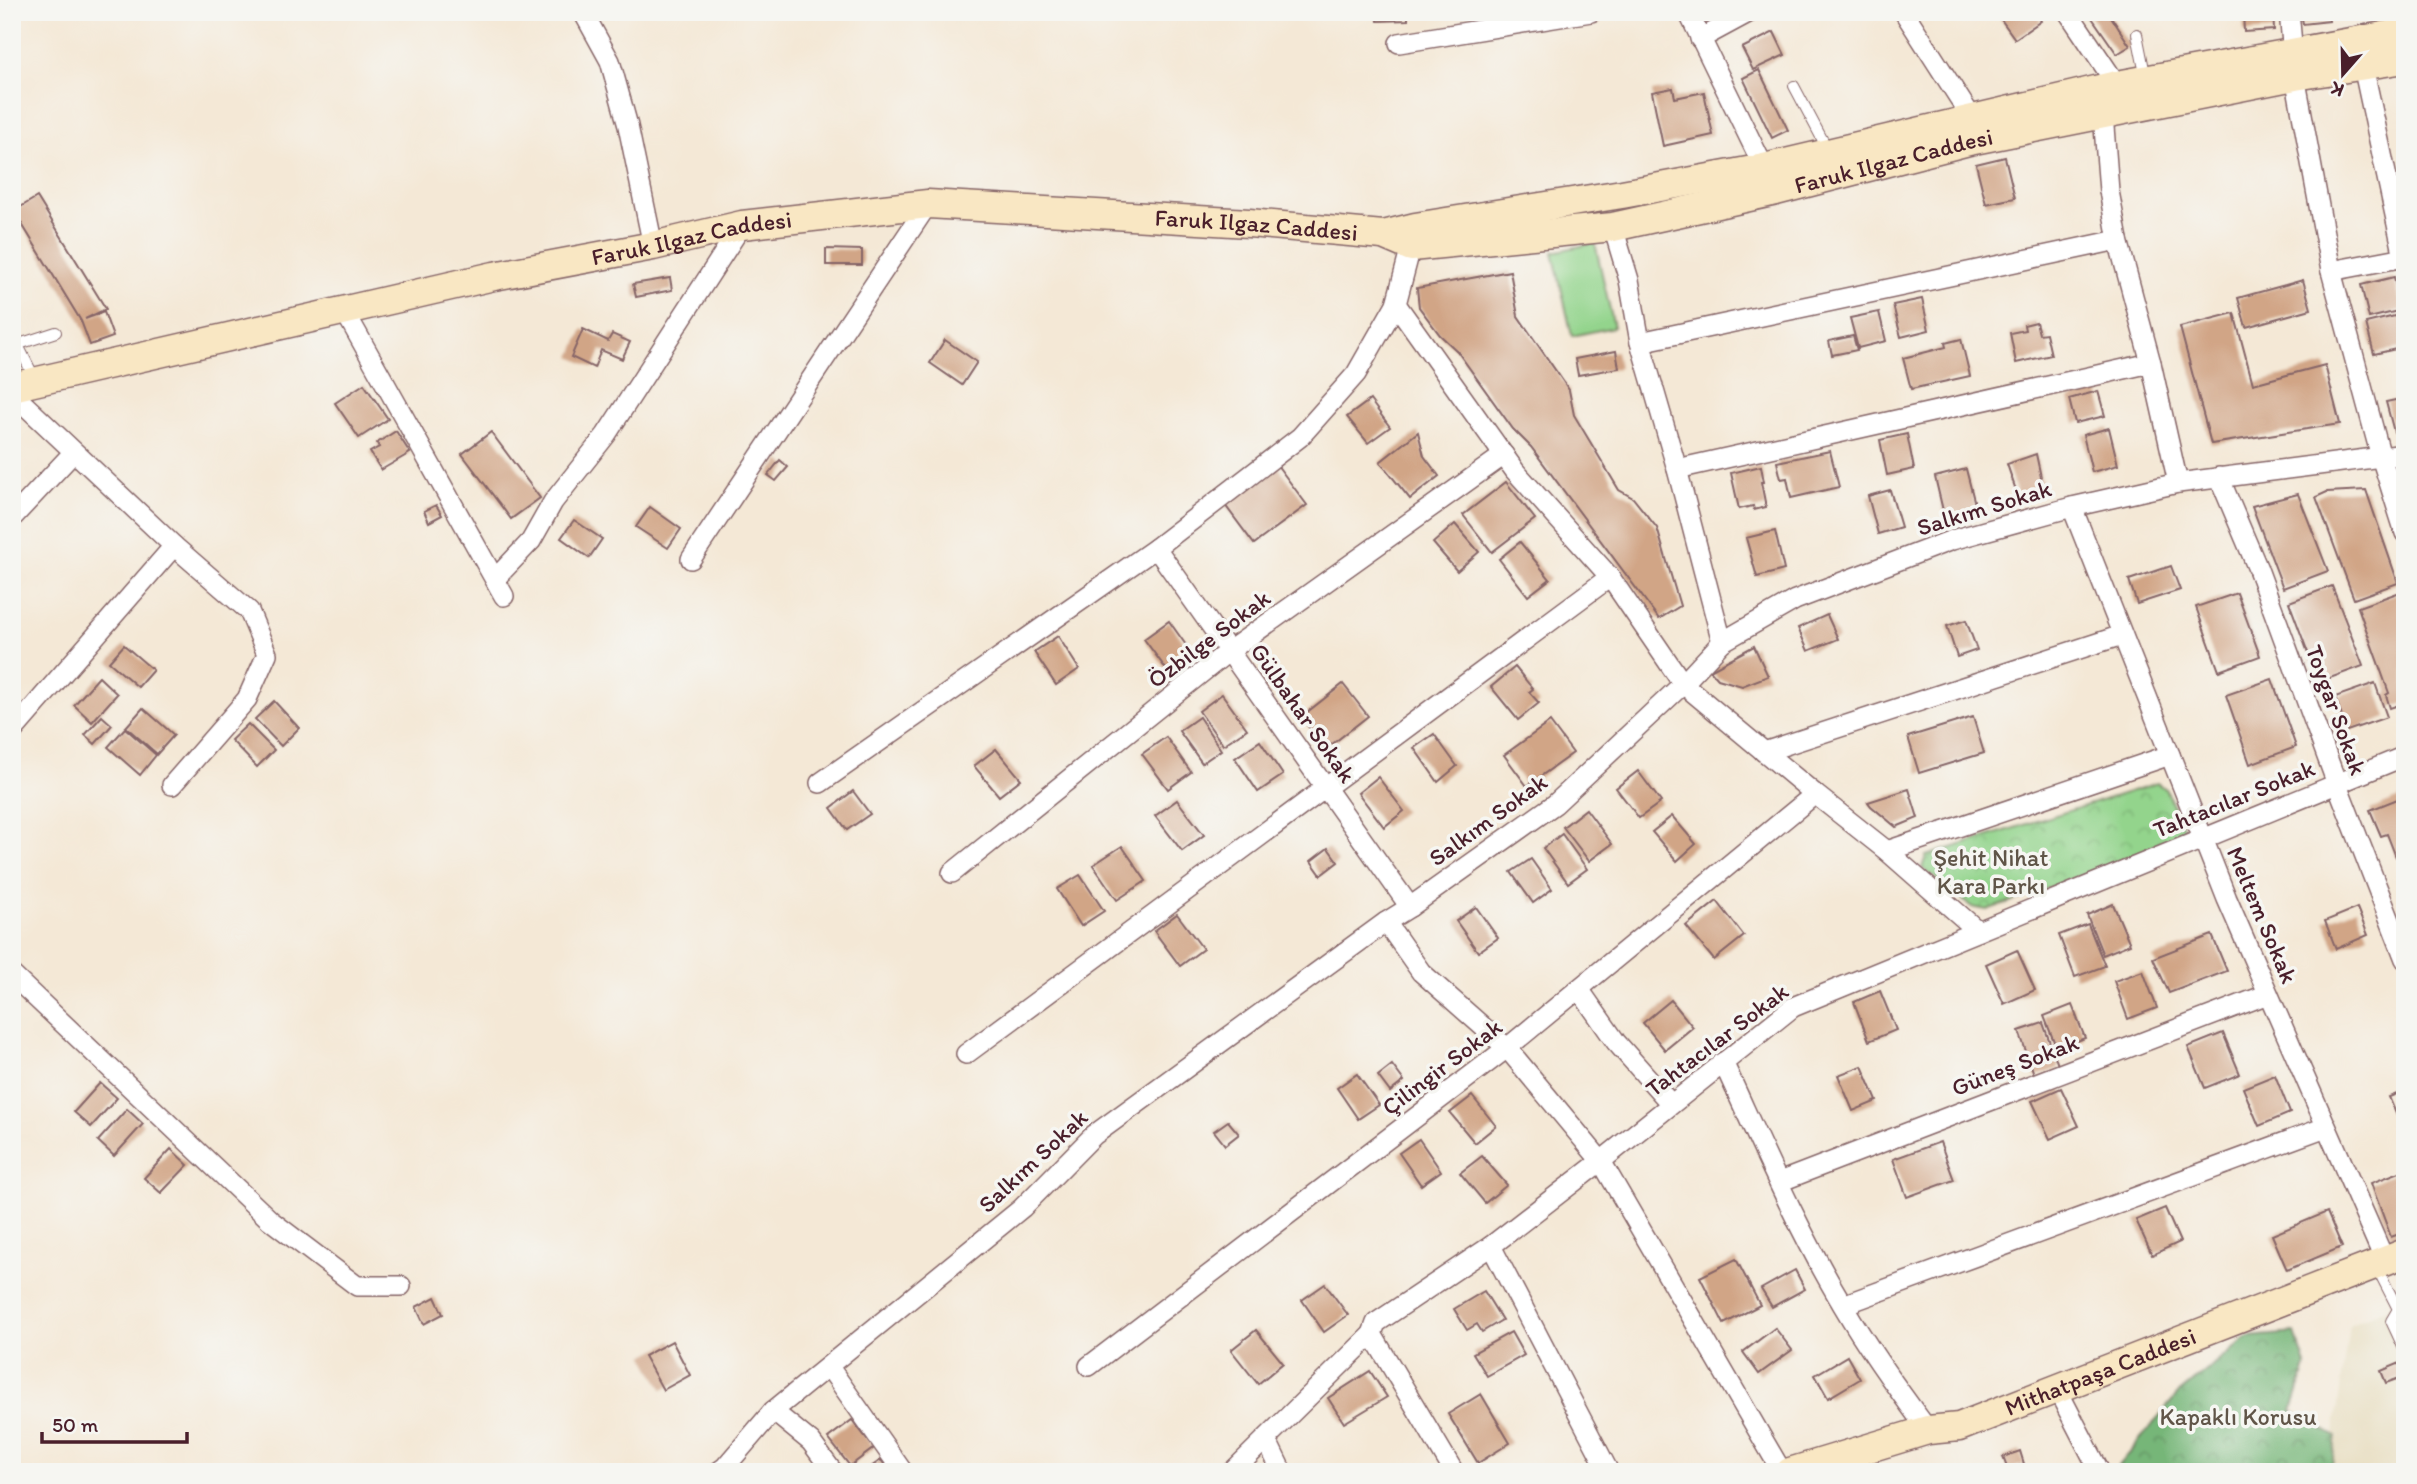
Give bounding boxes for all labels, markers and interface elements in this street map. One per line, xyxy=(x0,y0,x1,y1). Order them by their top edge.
north arrow xyxy=(2308,38,2378,108)
text: K xyxy=(2327,76,2347,102)
street label: Faruk Ilgaz Caddesi xyxy=(1791,122,1995,200)
street label: Faruk Ilgaz Caddesi xyxy=(1154,202,1359,247)
street label: Faruk Ilgaz Caddesi xyxy=(589,204,793,271)
street label: Salkım Sokak xyxy=(1913,473,2055,542)
street label: Özbilge Sokak xyxy=(1142,583,1276,694)
street label: Gülbahar Sokak xyxy=(1245,637,1363,789)
street label: Toygar Sokak xyxy=(2300,641,2373,779)
street label: Tahtacılar Sokak xyxy=(2149,753,2319,844)
street label: Salkım Sokak xyxy=(1423,767,1553,872)
street label: Meltem Sokak xyxy=(2221,842,2304,988)
park label: Şehit Nihat Kara Parkı xyxy=(1934,843,2048,900)
street label: Tahtacılar Sokak xyxy=(1640,976,1794,1103)
street label: Çilingir Sokak xyxy=(1376,1012,1508,1121)
street label: Güneş Sokak xyxy=(1947,1027,2083,1102)
street label: Salkım Sokak xyxy=(972,1102,1094,1219)
street label: Mithatpaşa Caddesi xyxy=(2000,1321,2200,1422)
scale bar xyxy=(42,1400,187,1444)
park label: Kapaklı Korusu xyxy=(2159,1402,2317,1431)
text: 50 m xyxy=(52,1412,99,1437)

